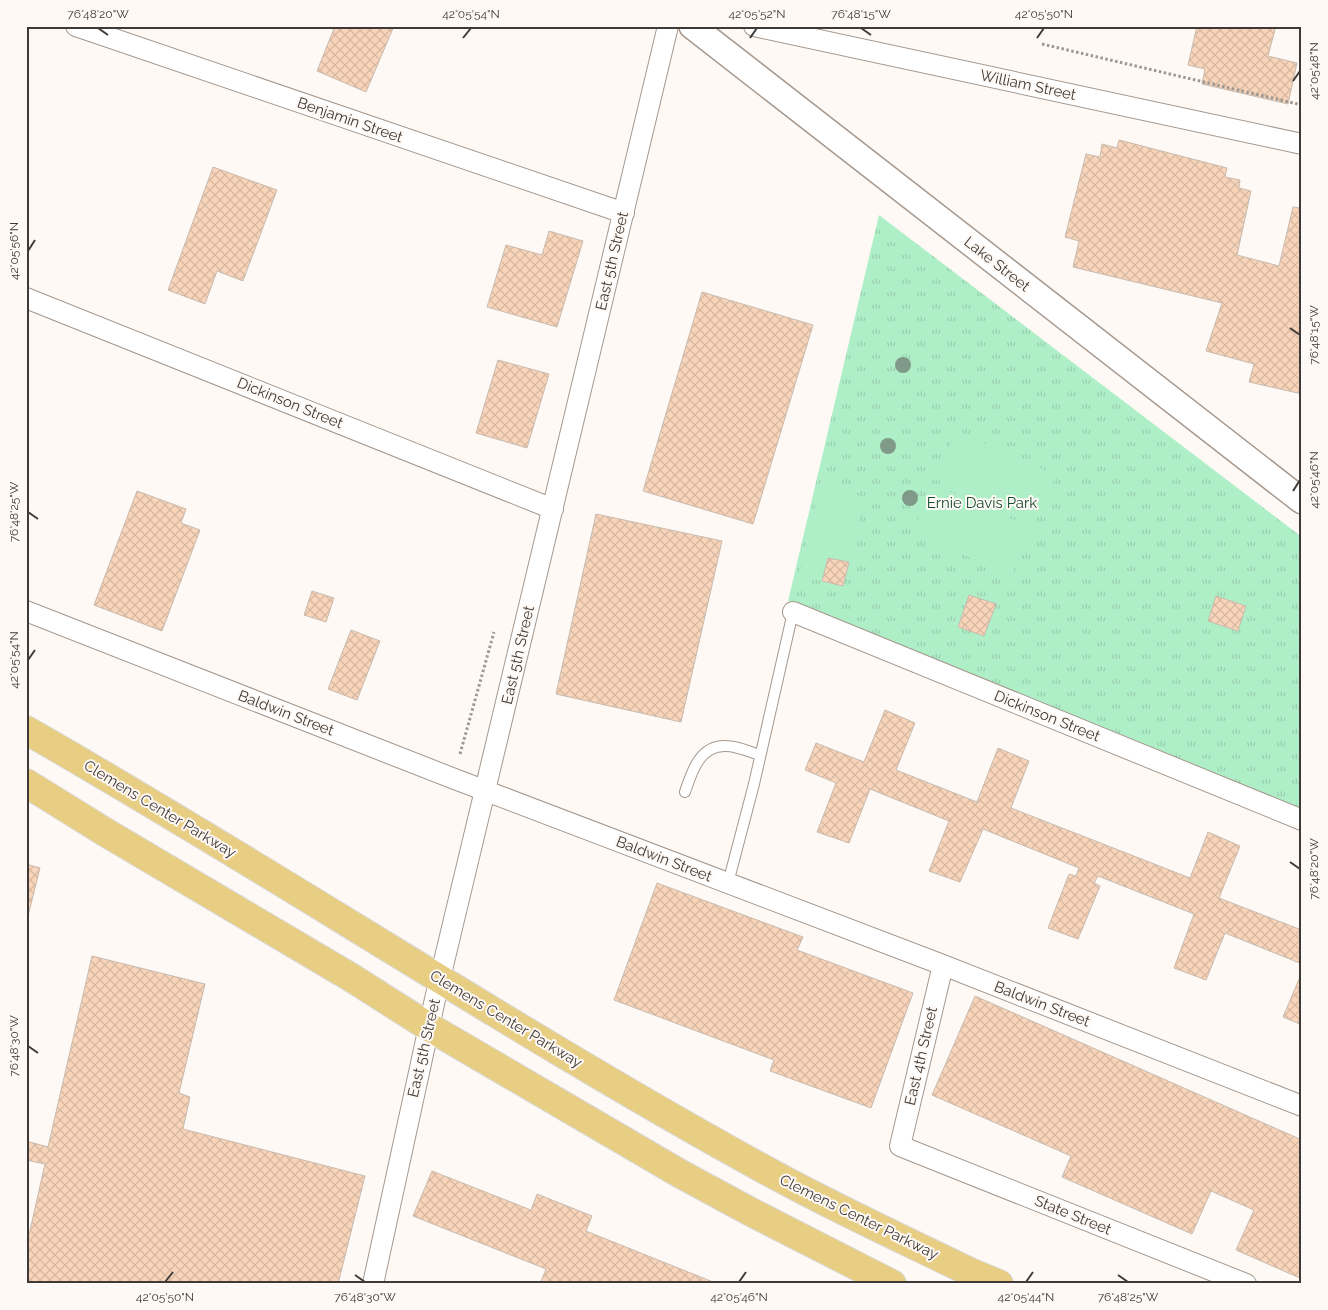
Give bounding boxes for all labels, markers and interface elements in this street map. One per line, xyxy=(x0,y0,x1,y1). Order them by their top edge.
text: 76°48'20"W xyxy=(67,7,129,21)
text: 42°05'54"N xyxy=(442,7,500,21)
text: 42°05'52"N xyxy=(728,7,786,21)
text: 76°48'15"W xyxy=(831,7,891,21)
text: 42°05'50"N xyxy=(1015,7,1073,21)
text: 42°05'48"N xyxy=(1307,42,1321,100)
street label: William Street xyxy=(978,66,1078,104)
street label: Benjamin Street xyxy=(295,94,405,146)
street label: East 5th Street xyxy=(592,210,632,312)
text: 42°05'56"N xyxy=(7,222,21,280)
street label: Lake Street xyxy=(960,233,1034,295)
text: 76°48'15"W xyxy=(1307,305,1321,365)
street label: Dickinson Street xyxy=(234,374,346,432)
text: 42°05'46"N xyxy=(1307,451,1321,509)
text: 76°48'25"W xyxy=(7,481,21,542)
park label: Ernie Davis Park xyxy=(927,494,1037,512)
street label: East 5th Street xyxy=(498,604,538,706)
text: 42°05'54"N xyxy=(7,631,21,689)
street label: Baldwin Street xyxy=(236,686,336,740)
street label: Dickinson Street xyxy=(991,687,1103,745)
street label: Clemens Center Parkway xyxy=(81,756,239,862)
street label: Baldwin Street xyxy=(614,832,714,886)
text: 76°48'20"W xyxy=(1307,838,1321,900)
street label: Clemens Center Parkway xyxy=(427,966,585,1072)
street label: Baldwin Street xyxy=(992,977,1092,1031)
street label: East 5th Street xyxy=(404,997,444,1099)
street label: East 4th Street xyxy=(901,1005,941,1107)
text: 76°48'30"W xyxy=(7,1015,21,1077)
street label: Clemens Center Parkway xyxy=(777,1171,941,1263)
street label: State Street xyxy=(1032,1191,1114,1239)
text: 42°05'50"N xyxy=(136,1290,194,1304)
text: 76°48'30"W xyxy=(334,1290,396,1304)
text: 42°05'46"N xyxy=(710,1290,768,1304)
text: 42°05'44"N xyxy=(998,1290,1054,1304)
text: 76°48'25"W xyxy=(1098,1290,1159,1304)

